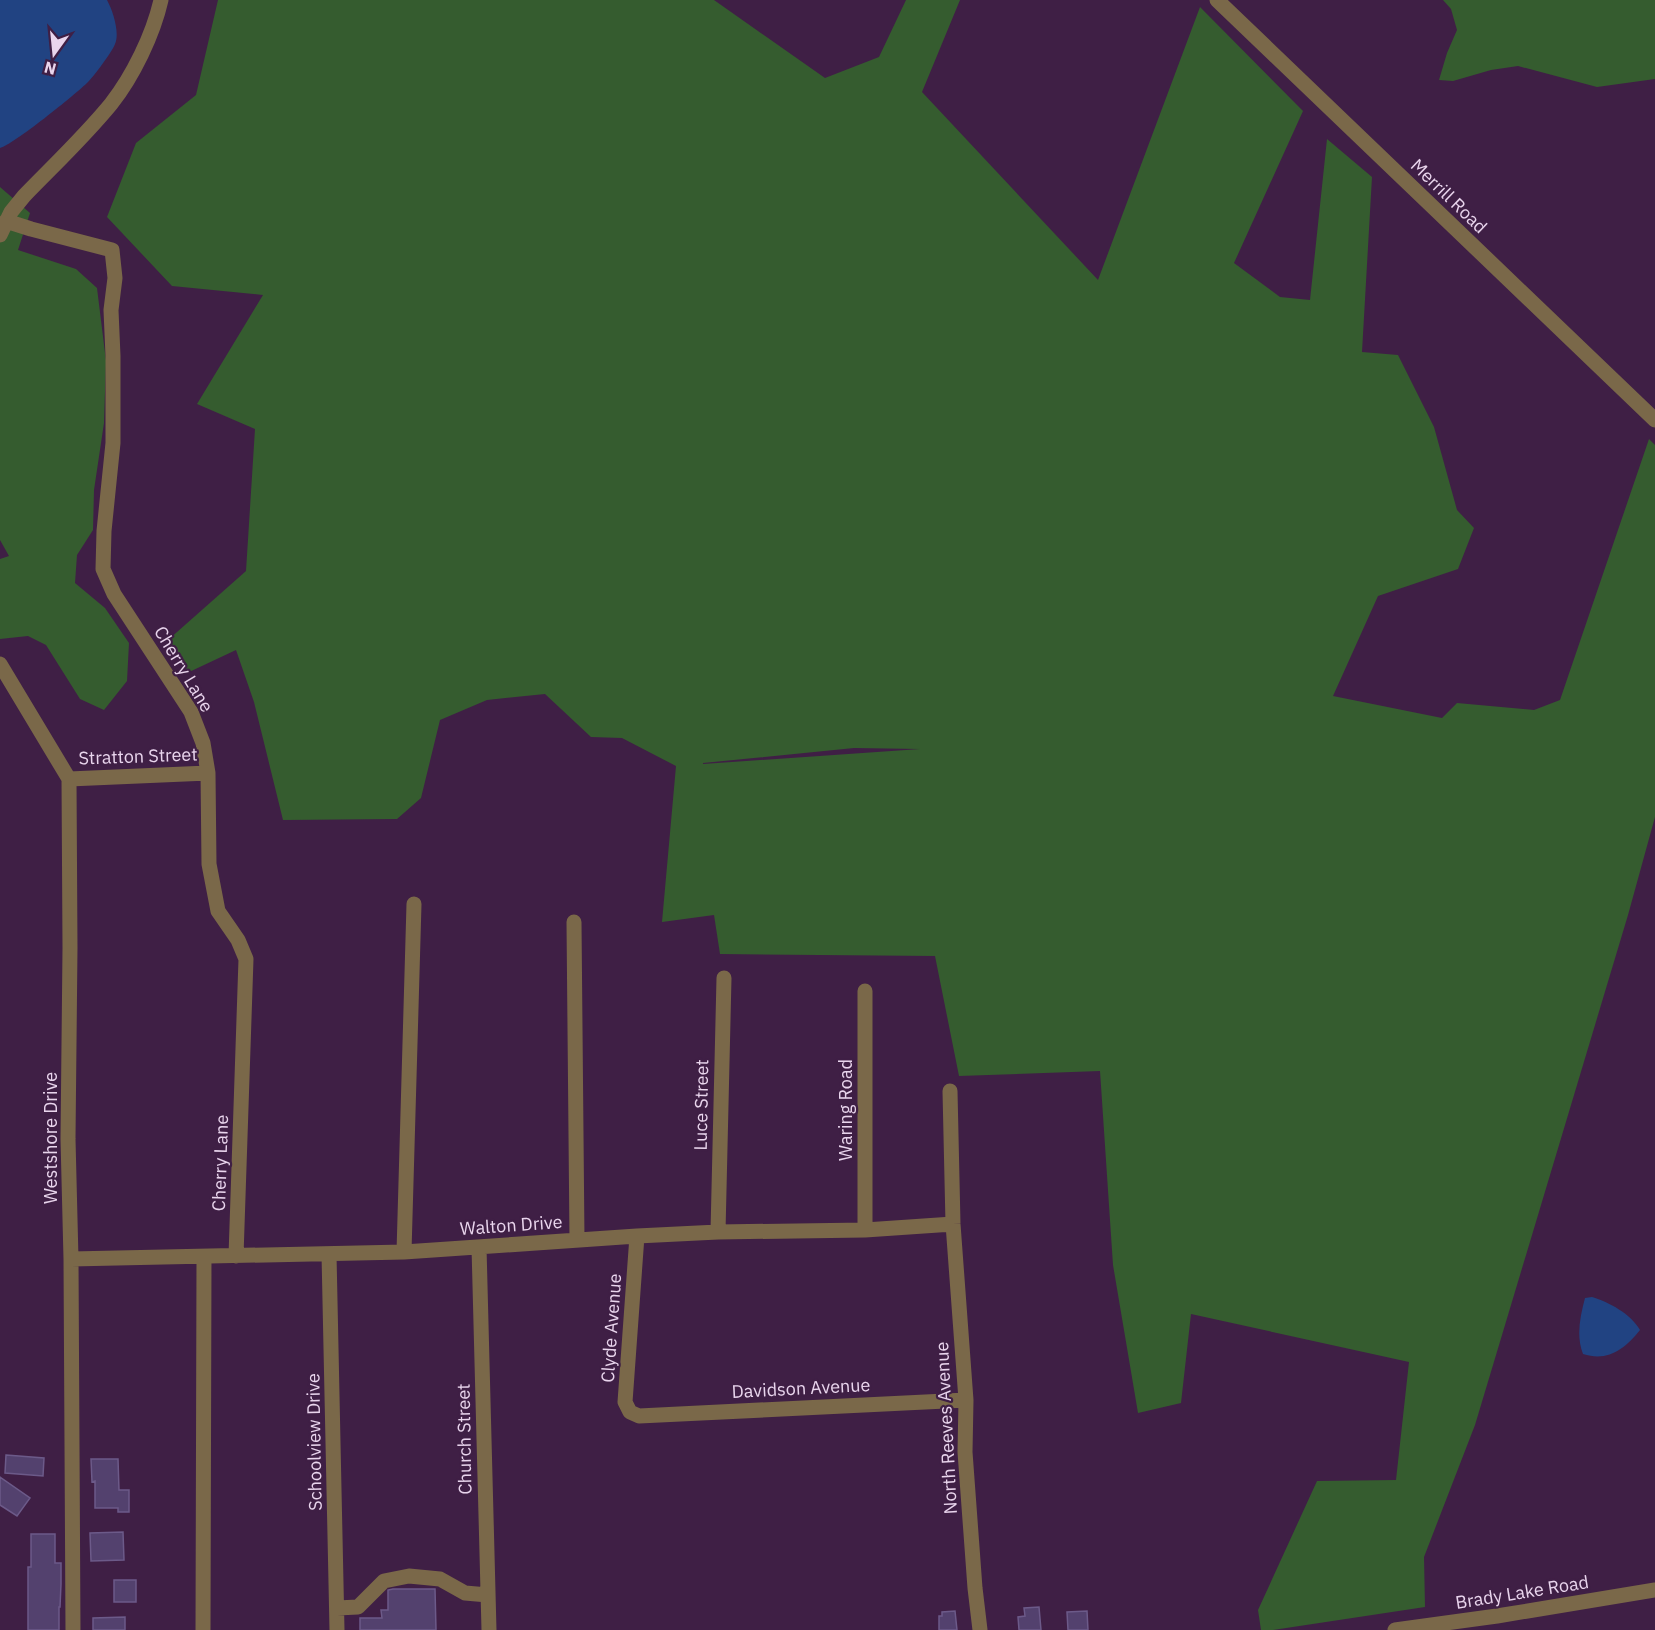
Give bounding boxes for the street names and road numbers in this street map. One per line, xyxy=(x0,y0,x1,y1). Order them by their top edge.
street label: Merrill Road xyxy=(1406,154,1492,238)
street label: Cherry Lane xyxy=(149,622,219,716)
street label: Stratton Street xyxy=(78,742,198,770)
street label: Luce Street xyxy=(689,1059,713,1151)
street label: Waring Road xyxy=(834,1059,857,1161)
street label: Westshore Drive xyxy=(39,1072,62,1204)
street label: Cherry Lane xyxy=(207,1114,233,1212)
street label: Walton Drive xyxy=(459,1210,563,1240)
street label: Clyde Avenue xyxy=(596,1272,626,1383)
street label: North Reeves Avenue xyxy=(930,1341,962,1515)
street label: Schoolview Drive xyxy=(301,1373,327,1511)
street label: Davidson Avenue xyxy=(731,1373,871,1403)
street label: Church Street xyxy=(452,1383,476,1495)
street label: Brady Lake Road xyxy=(1454,1570,1590,1614)

